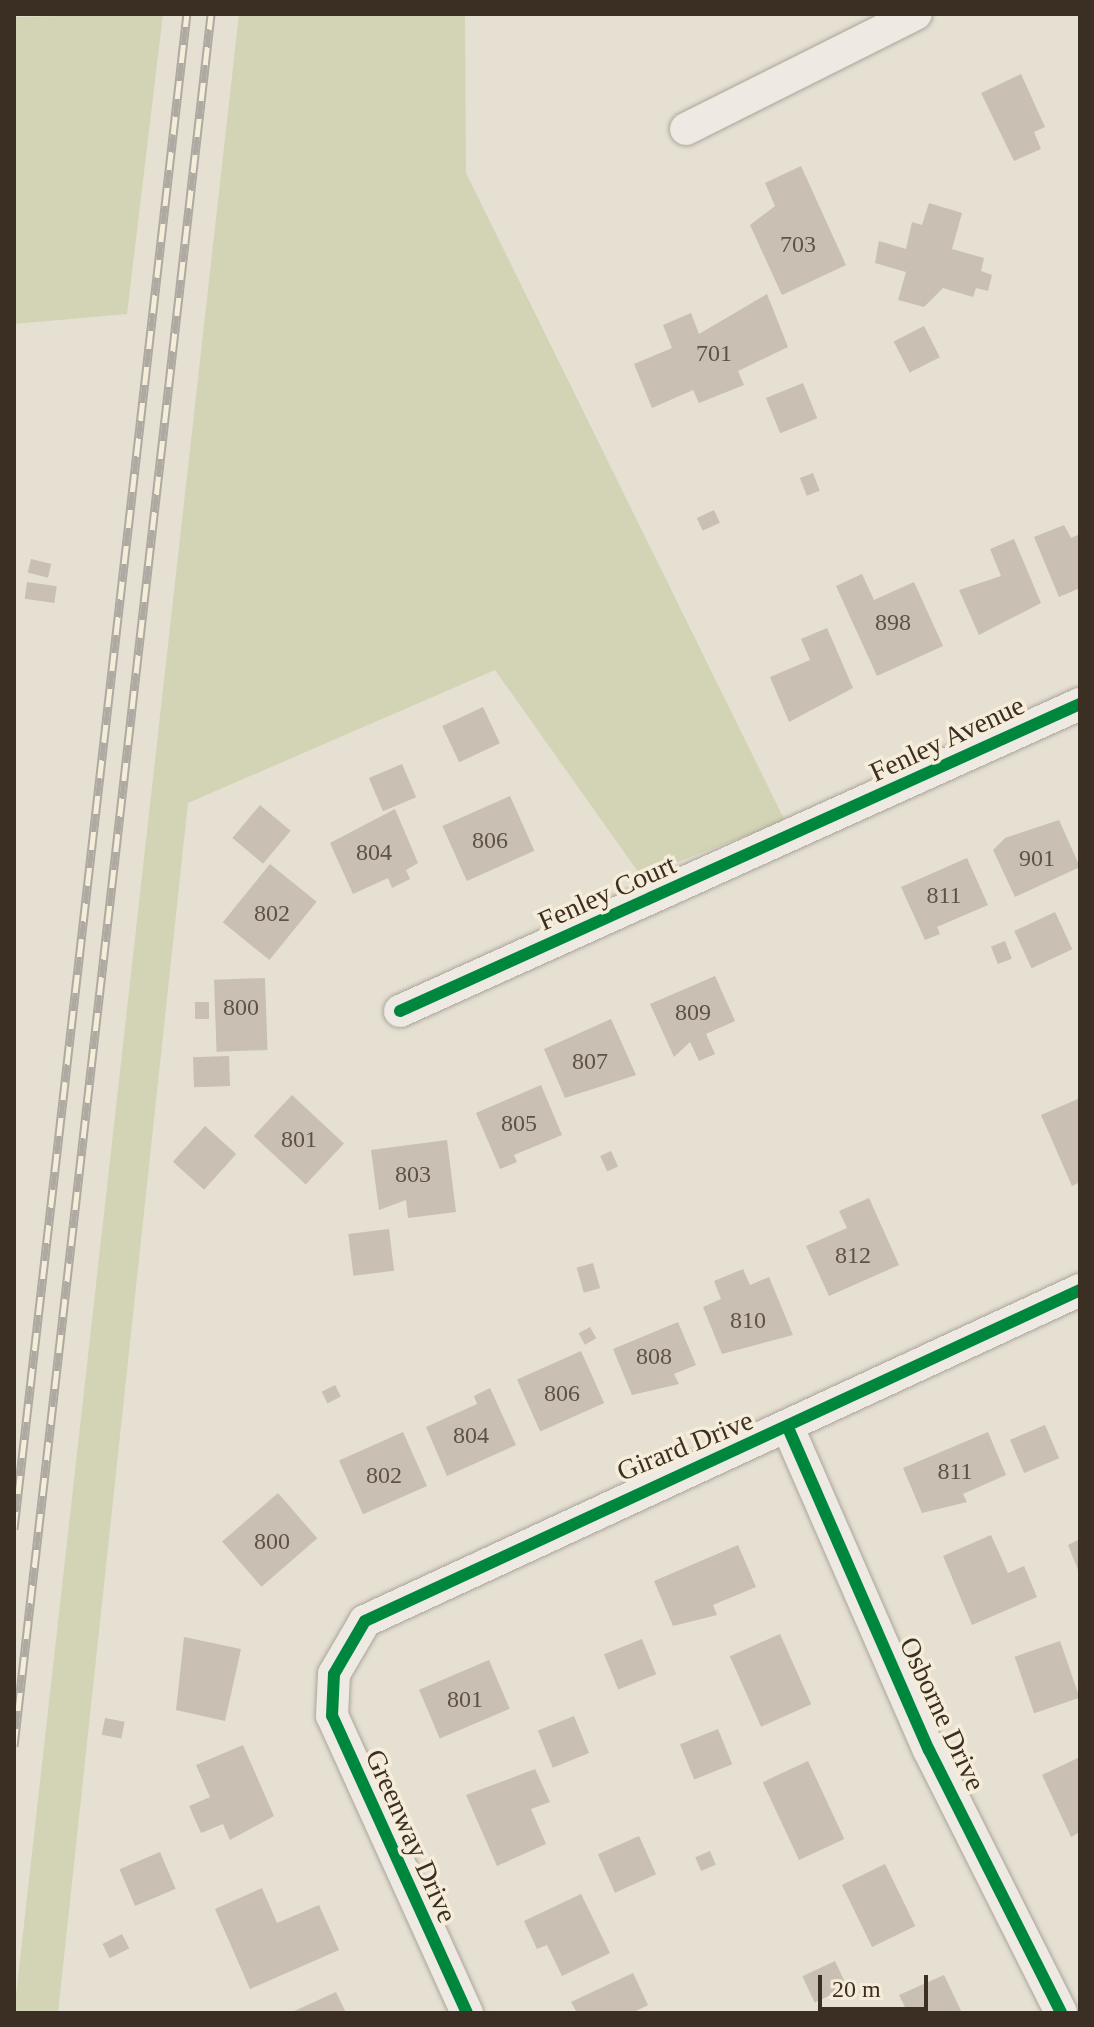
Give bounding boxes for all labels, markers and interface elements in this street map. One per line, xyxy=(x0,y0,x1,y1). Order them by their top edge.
house number: 703 xyxy=(780,231,816,259)
house number: 701 xyxy=(696,340,732,368)
house number: 898 xyxy=(875,609,911,637)
street label: Fenley Avenue xyxy=(864,688,1030,790)
house number: 806 xyxy=(472,827,508,855)
house number: 804 xyxy=(356,839,392,867)
house number: 901 xyxy=(1019,845,1055,873)
street label: Fenley Court xyxy=(533,848,681,938)
house number: 811 xyxy=(926,882,962,910)
house number: 802 xyxy=(254,900,290,928)
house number: 800 xyxy=(223,994,259,1022)
house number: 809 xyxy=(675,999,711,1027)
house number: 807 xyxy=(572,1048,608,1076)
house number: 805 xyxy=(501,1110,537,1138)
house number: 801 xyxy=(281,1126,317,1154)
house number: 803 xyxy=(395,1161,431,1189)
house number: 812 xyxy=(835,1242,871,1270)
house number: 810 xyxy=(730,1307,766,1335)
house number: 808 xyxy=(636,1343,672,1371)
house number: 806 xyxy=(544,1380,580,1408)
street label: Girard Drive xyxy=(612,1403,758,1489)
house number: 804 xyxy=(453,1422,489,1450)
house number: 811 xyxy=(937,1458,973,1486)
house number: 802 xyxy=(366,1462,402,1490)
house number: 800 xyxy=(254,1528,290,1556)
street label: Osborne Drive xyxy=(892,1632,992,1796)
house number: 801 xyxy=(447,1686,483,1714)
street label: Greenway Drive xyxy=(358,1744,464,1928)
scale bar xyxy=(822,1959,932,2009)
text: 20 m xyxy=(832,1976,881,2002)

